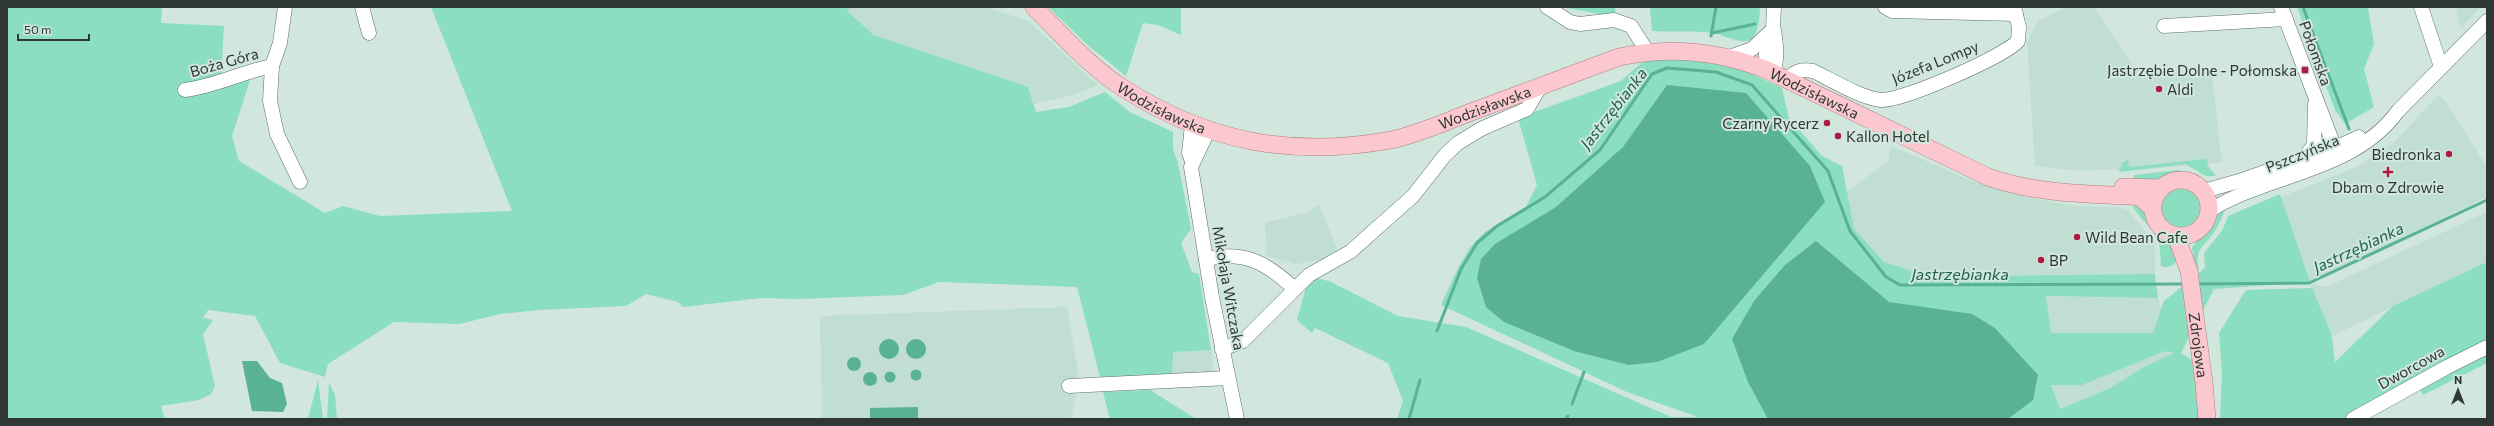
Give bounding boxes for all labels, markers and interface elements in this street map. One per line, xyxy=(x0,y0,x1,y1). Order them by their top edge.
scale bar xyxy=(18,16,89,42)
street label: Połomska xyxy=(2296,18,2336,88)
text: 50 m xyxy=(24,22,52,36)
street label: Józefa Lompy xyxy=(1889,36,1981,88)
street label: Boża Góra xyxy=(188,44,260,80)
place label: Jastrzębie Dolne - Połomska xyxy=(2107,61,2297,79)
water label: Jastrzębianka xyxy=(1574,64,1651,154)
street label: Wodzisławska xyxy=(1767,64,1862,122)
marker: Jastrzębie Dolne - Połomska xyxy=(2300,65,2310,75)
street label: Wodzisławska xyxy=(1114,78,1208,137)
place label: Aldi xyxy=(2167,80,2194,98)
street label: Wodzisławska xyxy=(1436,82,1533,133)
marker: Aldi xyxy=(2154,84,2164,94)
place label: Czarny Rycerz xyxy=(1722,114,1819,132)
marker: Czarny Rycerz xyxy=(1822,118,1832,128)
place label: Kallon Hotel xyxy=(1846,127,1930,145)
street label: Pszczyńska xyxy=(2263,130,2341,176)
marker: Kallon Hotel xyxy=(1833,131,1843,141)
place label: Biedronka xyxy=(2372,145,2441,163)
marker: Biedronka xyxy=(2444,149,2454,159)
marker: Dbam o Zdrowie xyxy=(2383,167,2393,177)
place label: Dbam o Zdrowie xyxy=(2332,178,2444,196)
water label: Jastrzębianka xyxy=(2308,218,2406,277)
street label: Mikołaja Witczaka xyxy=(1209,225,1249,351)
place label: Wild Bean Cafe xyxy=(2085,228,2188,246)
marker: Wild Bean Cafe xyxy=(2072,232,2082,242)
place label: BP xyxy=(2049,251,2068,269)
marker: BP xyxy=(2036,255,2046,265)
water label: Jastrzębianka xyxy=(1909,264,2009,283)
street label: Zdrojowa xyxy=(2186,311,2212,379)
street label: Dworcowa xyxy=(2375,341,2447,393)
north arrow xyxy=(2438,370,2478,410)
text: N xyxy=(2454,373,2462,386)

